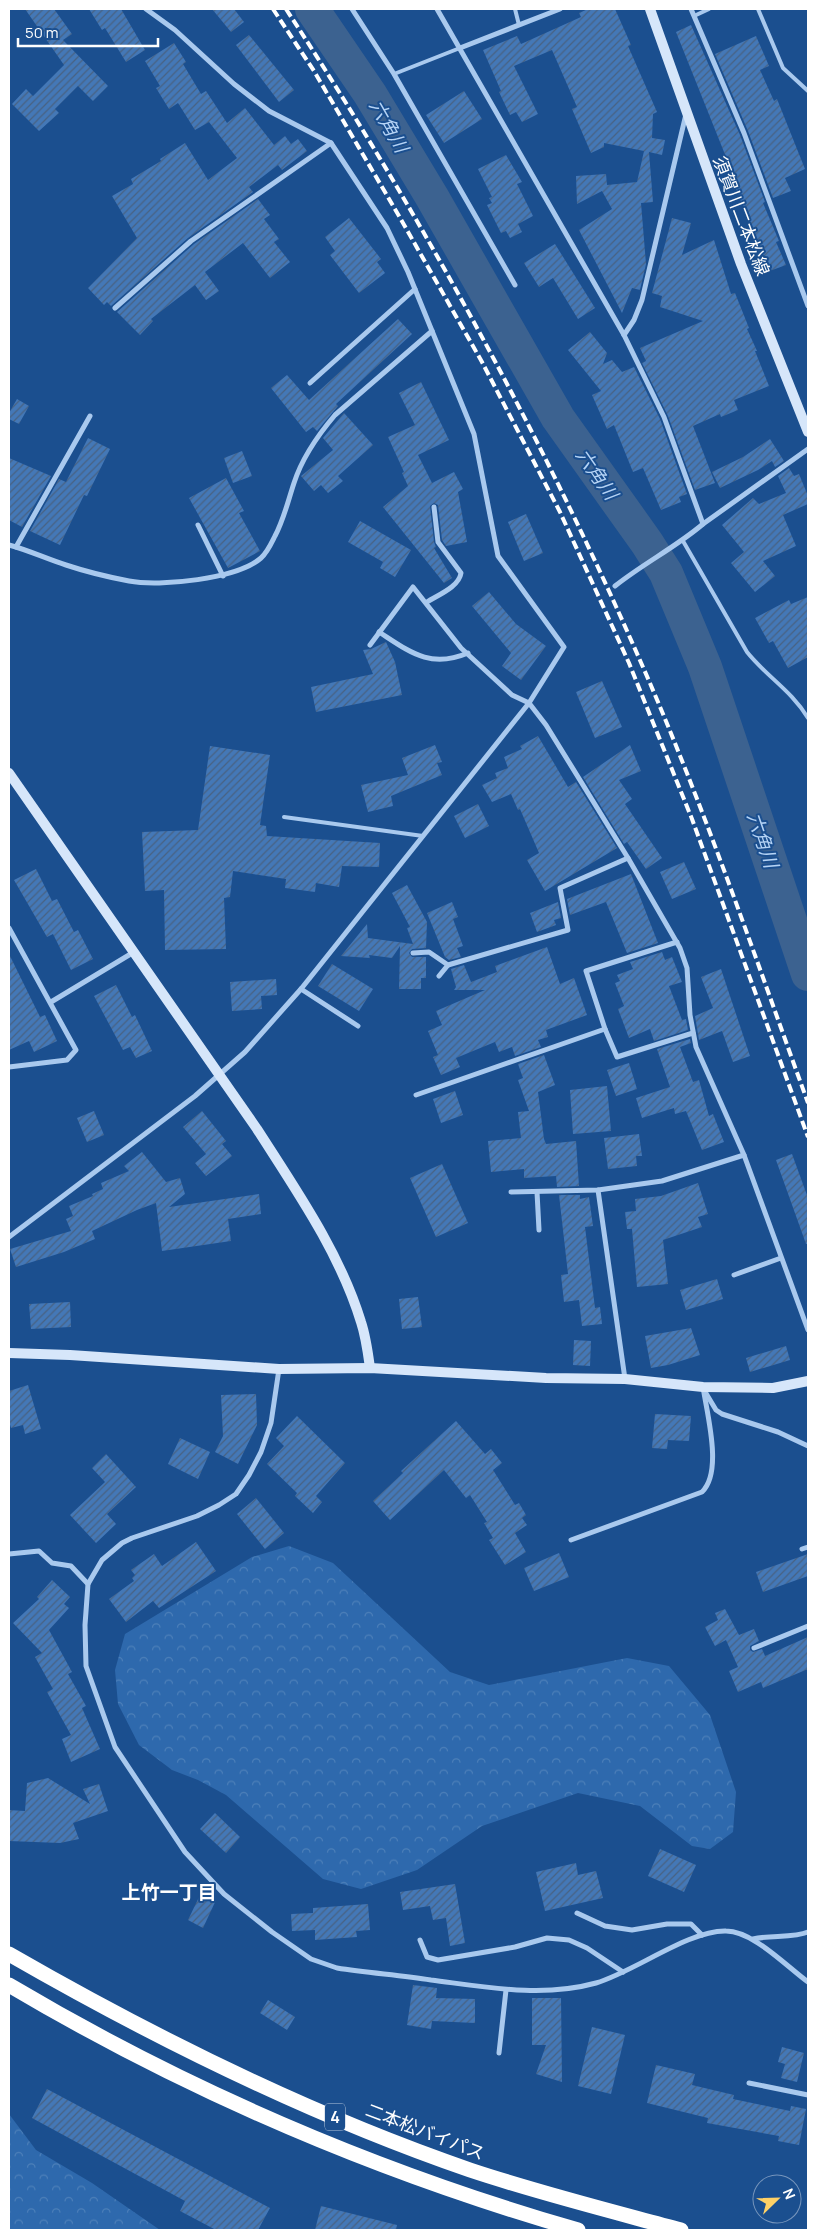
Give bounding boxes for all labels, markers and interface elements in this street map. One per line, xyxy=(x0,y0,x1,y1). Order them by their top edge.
scale bar xyxy=(18,15,158,47)
text: 50 m xyxy=(25,22,59,43)
water label: 六角川 xyxy=(363,95,416,159)
street label: 須賀川二本松線 xyxy=(708,153,776,279)
water label: 六角川 xyxy=(570,443,625,506)
water label: 六角川 xyxy=(741,809,785,873)
district label: 上竹一丁目 xyxy=(121,1879,217,1905)
street label: 二本松バイパス xyxy=(362,2097,488,2165)
road number: 4 xyxy=(325,2104,345,2130)
north arrow xyxy=(752,2174,802,2224)
text: N xyxy=(779,2185,800,2202)

